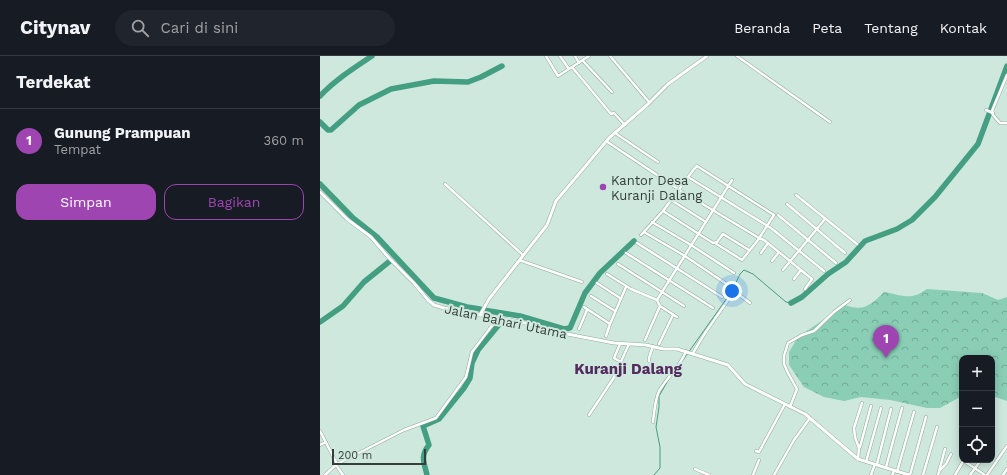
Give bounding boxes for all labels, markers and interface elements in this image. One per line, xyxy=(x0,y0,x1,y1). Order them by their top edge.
search box xyxy=(115,10,395,46)
text: Citynav xyxy=(20,16,91,39)
icon: search xyxy=(129,17,151,39)
text: Cari di sini xyxy=(161,19,238,37)
text: Beranda xyxy=(734,20,790,36)
text: Peta xyxy=(812,20,842,36)
text: Tentang xyxy=(864,20,918,36)
text: Kontak xyxy=(940,20,987,36)
text: Terdekat xyxy=(16,72,91,92)
text: Gunung Prampuan xyxy=(54,124,191,142)
text: 1 xyxy=(26,133,32,148)
text: 360 m xyxy=(264,133,304,148)
text: Tempat xyxy=(54,142,101,157)
place label: Kantor Desa Kuranji Dalang xyxy=(611,173,702,203)
marker: Kantor Desa Kuranji Dalang xyxy=(598,182,608,192)
button: Simpan xyxy=(16,184,156,220)
button: Bagikan xyxy=(164,184,304,220)
your location xyxy=(722,281,742,301)
street label: Jalan Bahari Utama xyxy=(443,301,569,342)
pin: 1 xyxy=(873,325,899,358)
map controls xyxy=(959,355,995,463)
button: + xyxy=(959,355,995,391)
district label: Kuranji Dalang xyxy=(574,360,682,378)
button: − xyxy=(959,391,995,427)
button: locate xyxy=(959,427,995,463)
scale bar xyxy=(332,447,426,466)
text: 200 m xyxy=(338,449,372,462)

